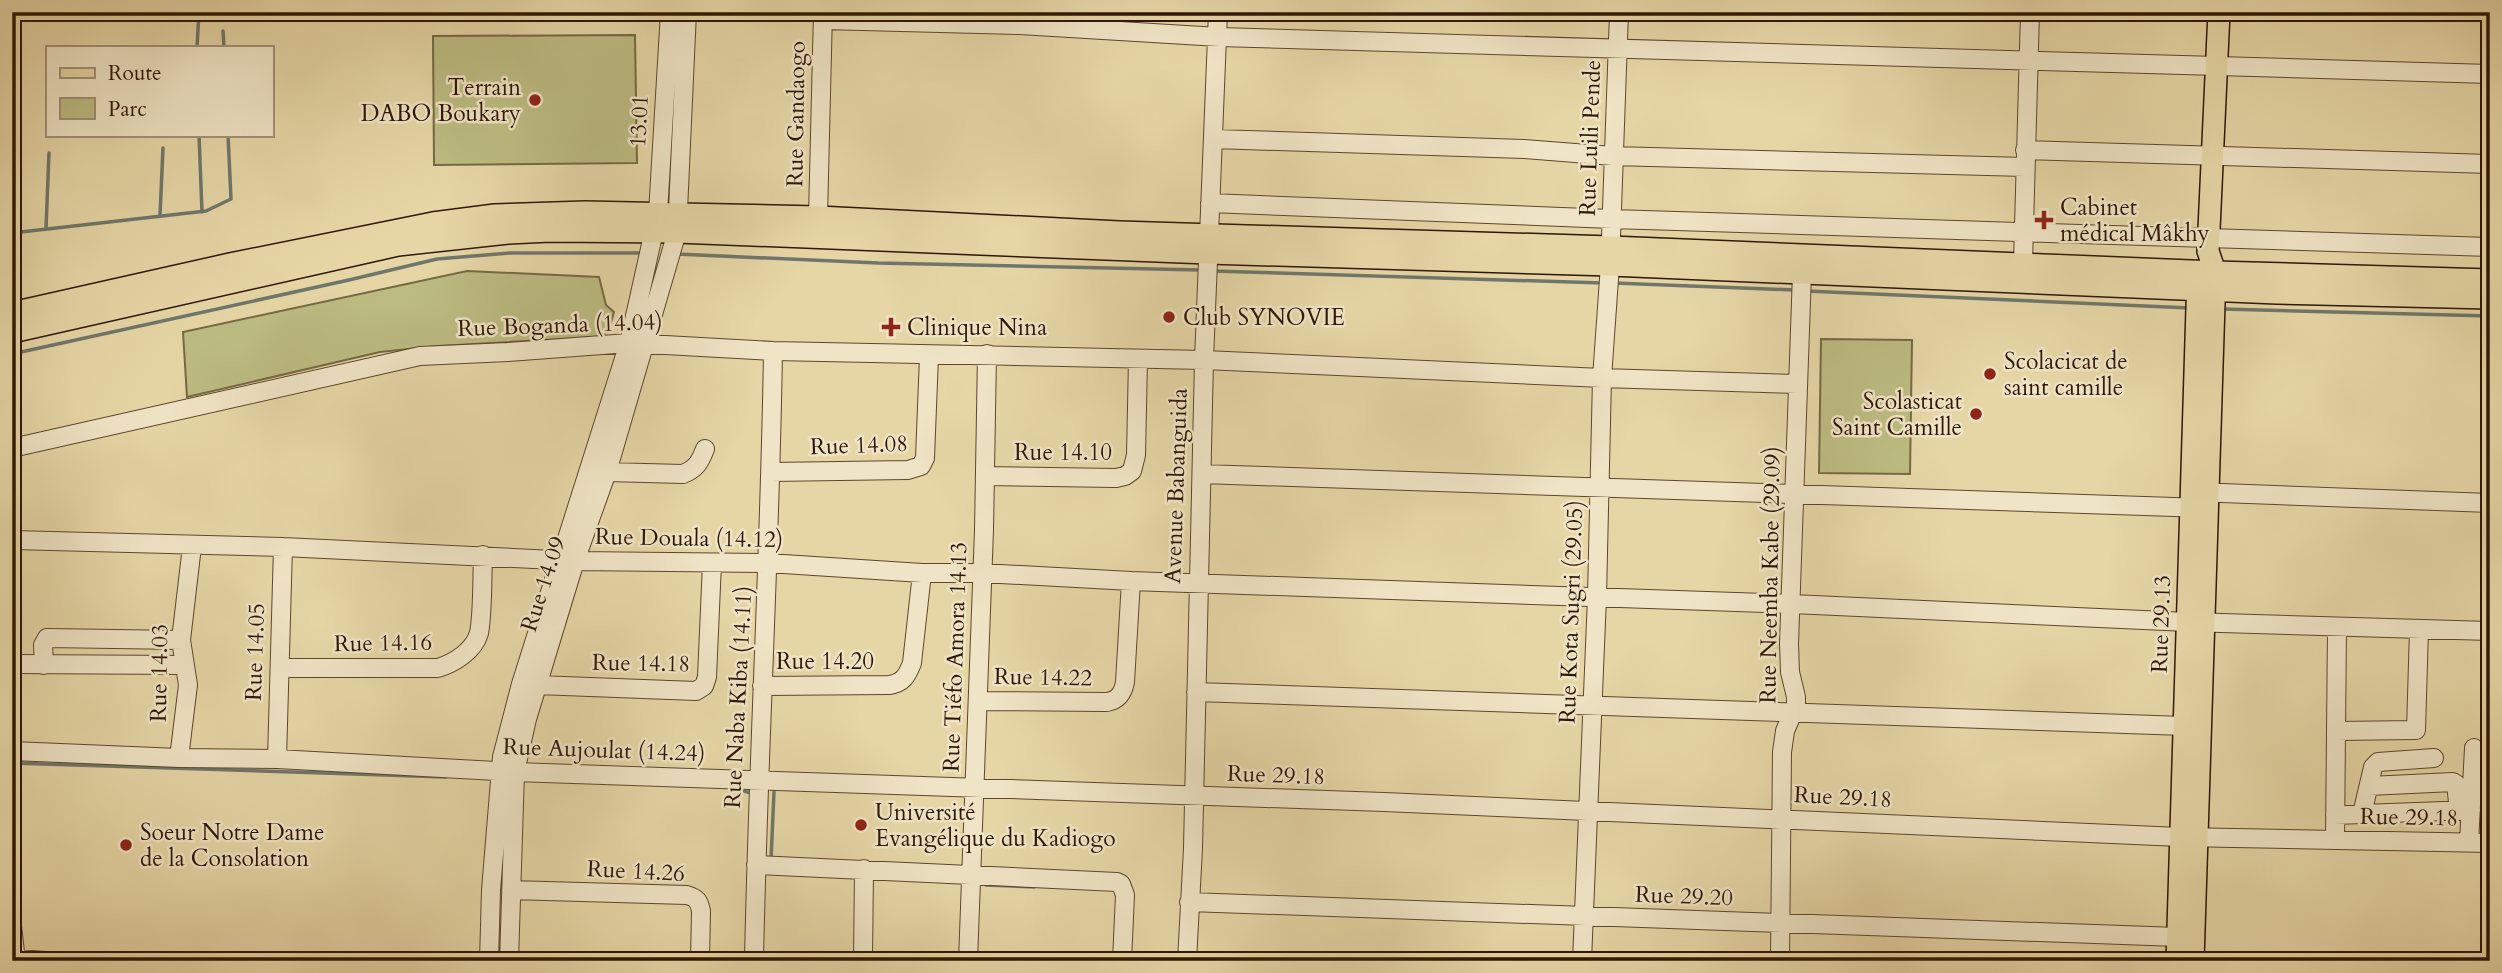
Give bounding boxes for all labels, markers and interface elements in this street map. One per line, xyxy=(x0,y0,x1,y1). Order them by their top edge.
street label: Rue Gandaogo xyxy=(779,41,813,187)
legend xyxy=(46,46,273,136)
text: Route xyxy=(108,59,162,88)
street label: Rue Luili Pende xyxy=(1572,59,1608,217)
place label: Terrain DABO Boukary xyxy=(361,72,521,129)
marker: Terrain DABO Boukary xyxy=(527,92,543,108)
street label: 13.01 xyxy=(622,94,656,148)
text: Parc xyxy=(108,95,147,124)
place label: Cabinet médical Mâkhy xyxy=(2060,192,2210,249)
marker: Cabinet médical Mâkhy xyxy=(2034,210,2054,230)
place label: Club SYNOVIE xyxy=(1183,302,1345,333)
street label: Rue Boganda (14.04) xyxy=(457,306,663,344)
marker: Club SYNOVIE xyxy=(1161,309,1177,325)
place label: Clinique Nina xyxy=(907,312,1047,343)
marker: Clinique Nina xyxy=(881,317,901,337)
place label: Scolacicat de saint camille xyxy=(2004,346,2128,403)
marker: Scolacicat de saint camille xyxy=(1982,366,1998,382)
place label: Scolasticat Saint Camille xyxy=(1832,386,1962,443)
street label: Avenue Babanguida xyxy=(1157,388,1195,584)
marker: Scolasticat Saint Camille xyxy=(1968,406,1984,422)
street label: Rue 14.08 xyxy=(809,428,909,462)
street label: Rue 14.10 xyxy=(1014,437,1112,468)
street label: Rue Neemba Kabe (29.09) xyxy=(1752,446,1788,704)
street label: Rue Kota Sugri (29.05) xyxy=(1552,500,1590,724)
street label: Rue Douala (14.12) xyxy=(595,521,783,555)
street label: Rue 14.09 xyxy=(513,533,573,635)
street label: Rue Tiéfo Amora 14.13 xyxy=(935,541,975,773)
street label: Rue 29.13 xyxy=(2144,574,2178,674)
street label: Rue Naba Kiba (14.11) xyxy=(717,585,759,809)
street label: Rue 14.05 xyxy=(238,602,272,702)
street label: Rue 14.03 xyxy=(143,624,175,722)
street label: Rue 14.16 xyxy=(334,627,432,659)
street label: Rue 14.20 xyxy=(776,646,874,677)
street label: Rue 14.18 xyxy=(592,647,690,679)
street label: Rue 14.22 xyxy=(994,661,1092,693)
street label: Rue Aujoulat (14.24) xyxy=(502,731,706,769)
street label: Rue 29.18 xyxy=(1226,758,1326,792)
street label: Rue 29.18 xyxy=(1793,779,1893,815)
place label: Université Evangélique du Kadiogo xyxy=(875,797,1116,854)
street label: Rue 29.18 xyxy=(2360,801,2458,833)
place label: Soeur Notre Dame de la Consolation xyxy=(140,817,324,874)
marker: Université Evangélique du Kadiogo xyxy=(853,817,869,833)
marker: Soeur Notre Dame de la Consolation xyxy=(118,837,134,853)
street label: Rue 14.26 xyxy=(586,853,686,889)
street label: Rue 29.20 xyxy=(1634,879,1734,913)

